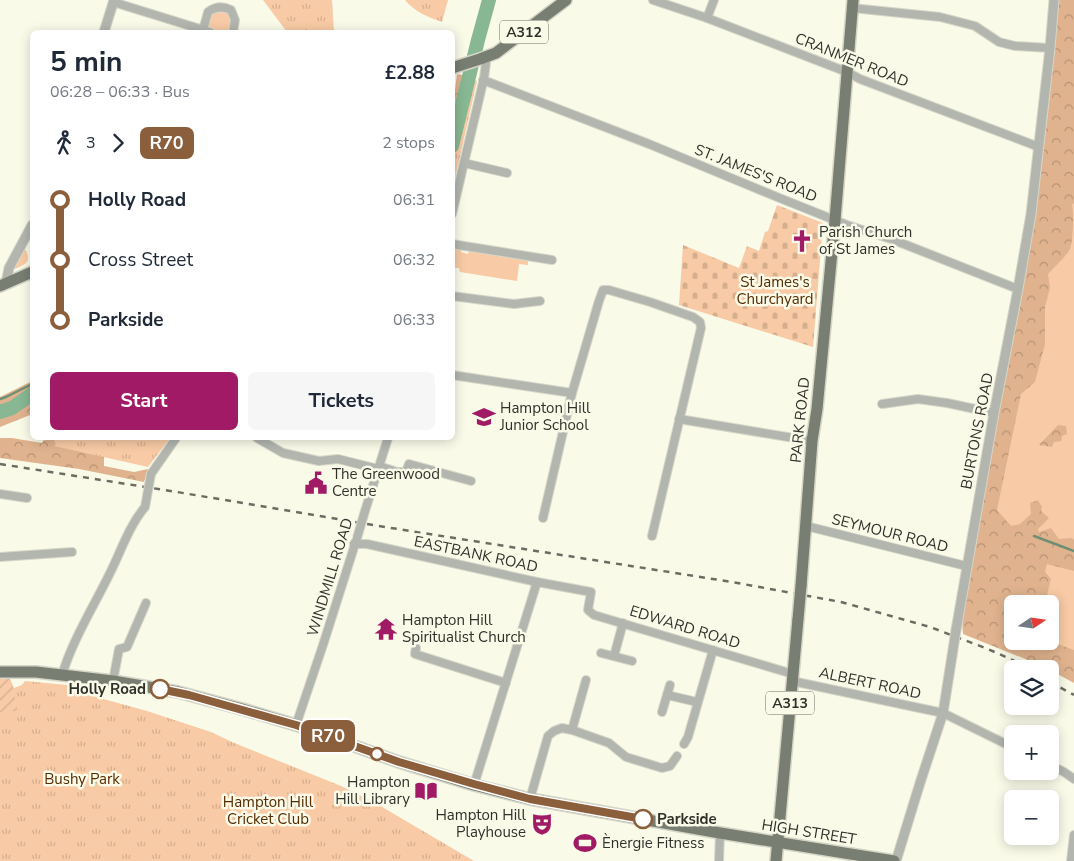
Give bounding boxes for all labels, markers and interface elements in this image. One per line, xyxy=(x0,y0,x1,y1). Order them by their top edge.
road number: A312 xyxy=(500,21,548,44)
street label: CRANMER ROAD xyxy=(792,28,912,92)
text: 5 min xyxy=(50,43,122,81)
text: £2.88 xyxy=(385,60,435,86)
text: 06:28 – 06:33 · Bus xyxy=(50,81,190,103)
icon: walk xyxy=(50,129,78,157)
icon: forward xyxy=(104,129,132,157)
text: R70 xyxy=(150,131,184,155)
text: 3 xyxy=(86,132,96,154)
text: 2 stops xyxy=(382,132,435,154)
street label: ST. JAMES'S ROAD xyxy=(692,139,820,207)
text: Holly Road xyxy=(88,187,186,213)
text: 06:31 xyxy=(393,189,435,211)
place label: Parish Church of St James xyxy=(819,222,912,259)
church icon: Parish Church of St James xyxy=(789,228,815,254)
text: Cross Street xyxy=(88,247,193,273)
text: 06:32 xyxy=(393,249,435,271)
park label: St James's Churchyard xyxy=(736,272,814,309)
text: Parkside xyxy=(88,307,164,333)
text: 06:33 xyxy=(393,309,435,331)
street label: BURTONS ROAD xyxy=(956,371,998,491)
button: Start xyxy=(50,372,238,430)
button: Tickets xyxy=(248,372,435,430)
street label: PARK ROAD xyxy=(786,376,814,464)
place label: Hampton Hill Junior School xyxy=(499,398,591,435)
school or university icon: Hampton Hill Junior School xyxy=(471,404,497,430)
place label: The Greenwood Centre xyxy=(332,464,440,501)
public building icon: The Greenwood Centre xyxy=(303,470,329,496)
street label: SEYMOUR ROAD xyxy=(830,509,950,557)
street label: WINDMILL ROAD xyxy=(302,515,358,639)
street label: EASTBANK ROAD xyxy=(412,531,540,577)
north arrow xyxy=(1004,595,1059,650)
map controls xyxy=(1004,595,1059,845)
street label: EDWARD ROAD xyxy=(627,601,743,653)
place label: Hampton Hill Spiritualist Church xyxy=(402,610,526,647)
temple icon: Hampton Hill Spiritualist Church xyxy=(373,616,399,642)
button: layers xyxy=(1004,660,1059,715)
street label: ALBERT ROAD xyxy=(817,662,923,704)
place label: Holly Road xyxy=(69,679,146,699)
marker: Holly Road xyxy=(150,679,170,699)
road number: A313 xyxy=(766,691,814,714)
line badge: R70 xyxy=(299,720,357,752)
text: R70 xyxy=(311,724,345,748)
button: + xyxy=(1004,725,1059,780)
unlabelled marker xyxy=(370,747,384,761)
park label: Bushy Park xyxy=(44,769,120,789)
place label: Hampton Hill Library xyxy=(335,772,410,809)
library icon: Hampton Hill Library xyxy=(413,778,439,804)
button: − xyxy=(1004,790,1059,845)
park label: Hampton Hill Cricket Club xyxy=(223,792,314,829)
place label: Hampton Hill Playhouse xyxy=(435,805,527,842)
marker: Parkside xyxy=(633,809,653,829)
place label: Parkside xyxy=(657,809,717,829)
theatre icon: Hampton Hill Playhouse xyxy=(529,811,555,837)
street label: HIGH STREET xyxy=(760,815,858,849)
sports icon: Ènergie Fitness xyxy=(572,830,598,856)
place label: Ènergie Fitness xyxy=(602,833,705,853)

